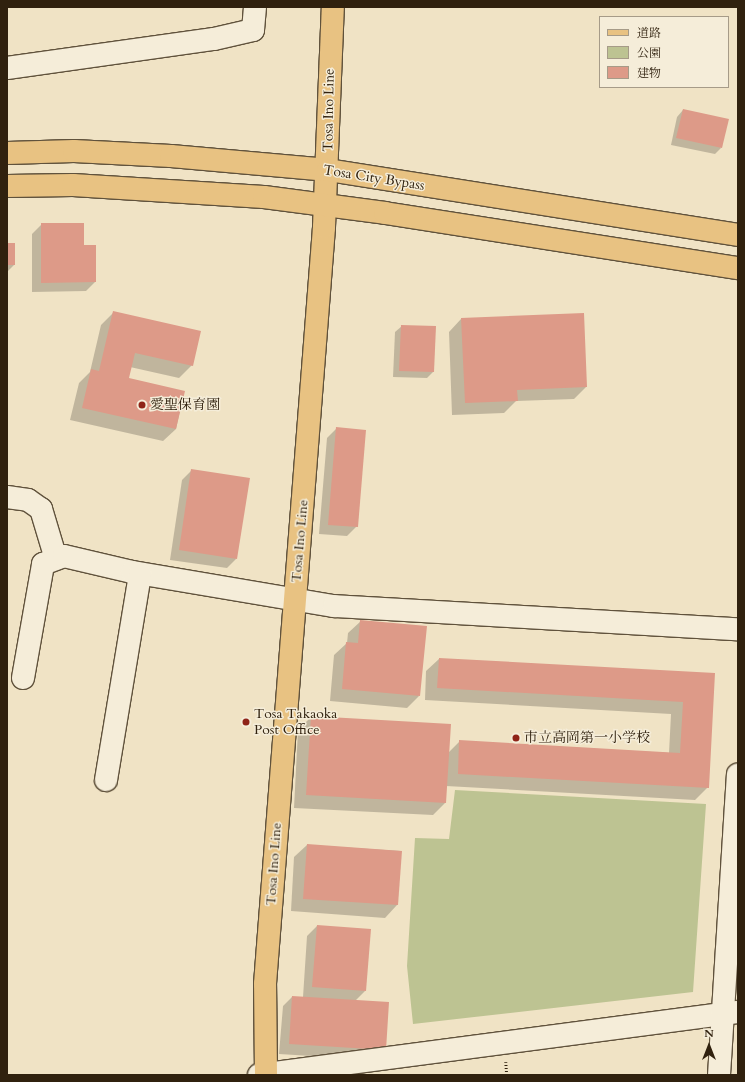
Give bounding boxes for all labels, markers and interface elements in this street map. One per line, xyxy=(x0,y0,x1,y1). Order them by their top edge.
legend xyxy=(599,16,729,88)
text: 道路 xyxy=(637,25,661,41)
text: 公園 xyxy=(637,45,661,61)
text: 建物 xyxy=(637,65,661,81)
street label: Tosa Ino Line xyxy=(320,68,338,152)
street label: Tosa City Bypass xyxy=(322,162,426,194)
place label: 愛聖保育園 xyxy=(150,397,220,413)
marker: 愛聖保育園 xyxy=(137,400,147,410)
street label: Tosa Ino Line xyxy=(288,499,312,583)
place label: Tosa Takaoka Post Office xyxy=(254,706,337,738)
marker: Tosa Takaoka Post Office xyxy=(241,717,251,727)
place label: 市立高岡第一小学校 xyxy=(524,730,650,746)
marker: 市立高岡第一小学校 xyxy=(511,733,521,743)
street label: Tosa Ino Line xyxy=(263,822,285,906)
north arrow xyxy=(689,1026,729,1066)
text: N xyxy=(704,1026,714,1041)

